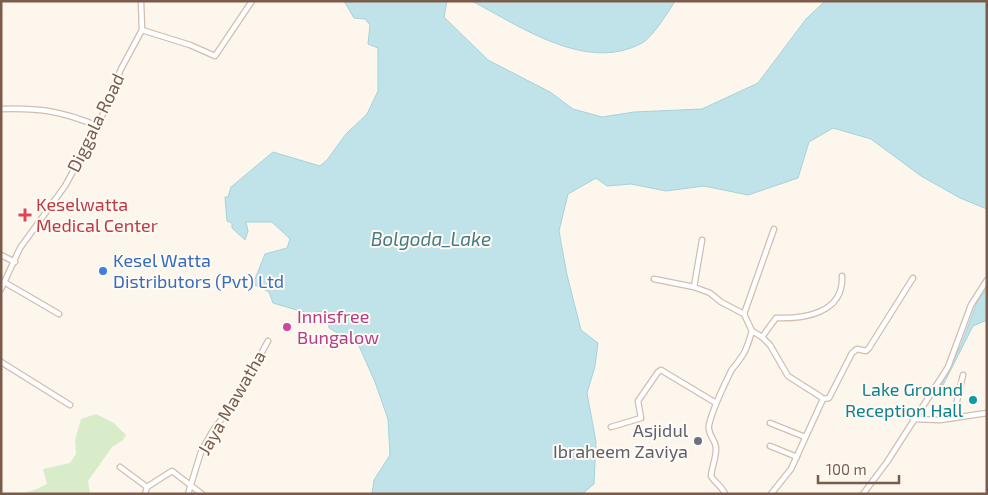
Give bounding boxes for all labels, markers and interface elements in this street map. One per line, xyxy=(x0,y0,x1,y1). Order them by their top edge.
street label: Diggala Road xyxy=(62,70,128,175)
place label: Keselwatta Medical Center xyxy=(36,193,158,236)
marker: Keselwatta Medical Center xyxy=(18,208,32,222)
water label: Bolgoda_Lake xyxy=(371,227,491,250)
place label: Kesel Watta Distributors (Pvt) Ltd xyxy=(113,249,284,292)
marker: Kesel Watta Distributors (Pvt) Ltd xyxy=(97,265,109,277)
place label: Innisfree Bungalow xyxy=(297,305,379,348)
marker: Innisfree Bungalow xyxy=(281,321,293,333)
street label: Jaya Mawatha xyxy=(192,346,270,459)
place label: Lake Ground Reception Hall xyxy=(845,378,964,421)
marker: Lake Ground Reception Hall xyxy=(967,394,979,406)
place label: Asjidul Ibraheem Zaviya xyxy=(553,419,689,462)
marker: Asjidul Ibraheem Zaviya xyxy=(692,435,704,447)
scale bar xyxy=(818,452,899,484)
text: 100 m xyxy=(826,460,867,478)

